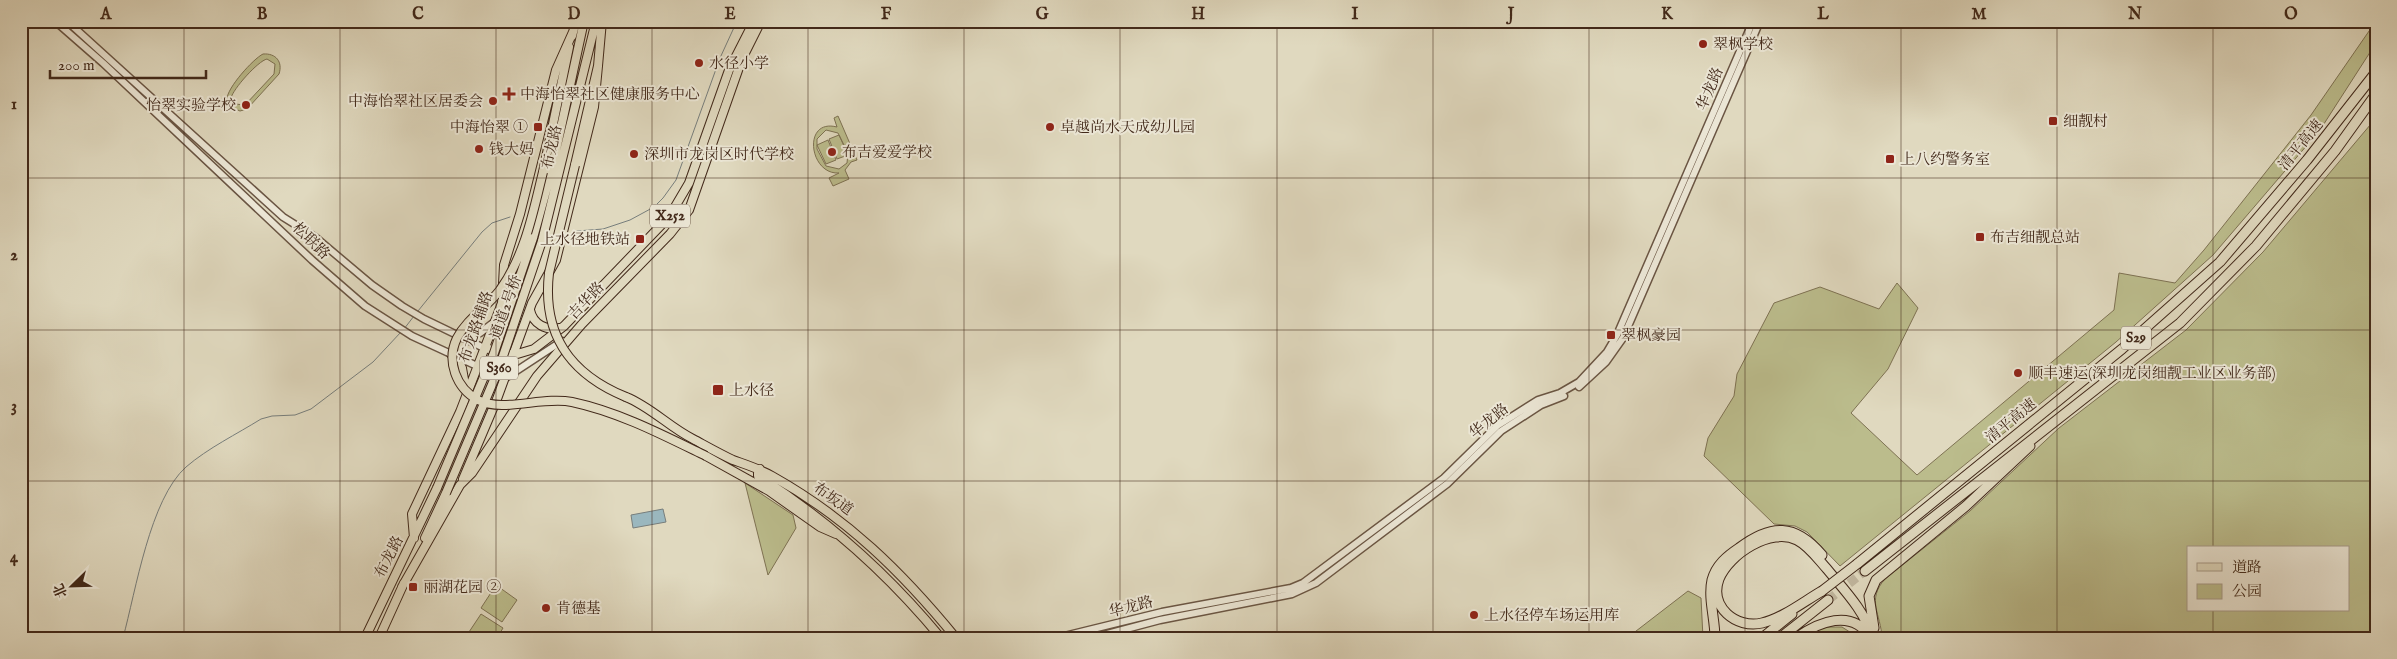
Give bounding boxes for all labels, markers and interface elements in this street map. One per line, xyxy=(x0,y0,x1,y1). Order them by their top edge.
text: A xyxy=(100,5,113,25)
text: B xyxy=(257,5,268,25)
text: C xyxy=(412,5,424,25)
text: D xyxy=(568,5,581,25)
text: E xyxy=(724,5,736,25)
text: F xyxy=(881,5,892,25)
text: G xyxy=(1036,5,1049,25)
text: H xyxy=(1191,5,1205,25)
text: I xyxy=(1352,5,1359,25)
text: J xyxy=(1506,5,1515,25)
text: K xyxy=(1661,5,1674,25)
text: L xyxy=(1817,5,1829,25)
text: M xyxy=(1971,5,1987,25)
text: N xyxy=(2127,5,2142,25)
text: O xyxy=(2284,5,2298,25)
place label: 翠枫学校 xyxy=(1713,35,1773,54)
marker: 翠枫学校 xyxy=(1697,38,1709,50)
scale bar xyxy=(50,48,206,80)
place label: 水径小学 xyxy=(709,54,769,73)
text: 200 m xyxy=(58,56,95,75)
marker: 水径小学 xyxy=(693,57,705,69)
street label: 华龙路 xyxy=(1692,65,1728,113)
place label: 中海怡翠社区健康服务中心 xyxy=(520,85,700,104)
marker: 中海怡翠社区健康服务中心 xyxy=(502,87,516,101)
place label: 中海怡翠社区居委会 xyxy=(348,92,483,111)
text: 1 xyxy=(11,95,17,115)
marker: 中海怡翠社区居委会 xyxy=(487,95,499,107)
place label: 怡翠实验学校 xyxy=(146,96,236,115)
marker: 怡翠实验学校 xyxy=(240,99,252,111)
place label: 细靓村 xyxy=(2063,112,2108,131)
marker: 细靓村 xyxy=(2047,115,2059,127)
street label: 清平高速 xyxy=(2275,116,2327,174)
place label: 中海怡翠 ① xyxy=(450,118,528,137)
place label: 卓越尚水天成幼儿园 xyxy=(1060,118,1195,137)
marker: 中海怡翠 ① xyxy=(532,121,544,133)
marker: 卓越尚水天成幼儿园 xyxy=(1044,121,1056,133)
street label: 布龙路 xyxy=(538,123,566,171)
place label: 钱大妈 xyxy=(489,140,534,159)
marker: 钱大妈 xyxy=(473,143,485,155)
place label: 布吉爱爱学校 xyxy=(842,143,932,162)
place label: 深圳市龙岗区时代学校 xyxy=(644,145,794,164)
marker: 布吉爱爱学校 xyxy=(826,146,838,158)
marker: 深圳市龙岗区时代学校 xyxy=(628,148,640,160)
place label: 上八约警务室 xyxy=(1900,150,1990,169)
marker: 上八约警务室 xyxy=(1884,153,1896,165)
road number: X252 xyxy=(650,205,690,228)
street label: 松联路 xyxy=(288,219,334,263)
place label: 布吉细靓总站 xyxy=(1990,228,2080,247)
place label: 上水径地铁站 xyxy=(540,230,630,249)
marker: 布吉细靓总站 xyxy=(1974,231,1986,243)
marker: 上水径地铁站 xyxy=(634,233,646,245)
text: 2 xyxy=(10,246,18,266)
street label: 通道2号桥 xyxy=(486,272,526,342)
street label: 吉华路 xyxy=(564,278,608,324)
street label: 布龙路辅路 xyxy=(455,288,497,366)
place label: 翠枫豪园 xyxy=(1621,326,1681,345)
road number: S29 xyxy=(2121,326,2151,349)
marker: 翠枫豪园 xyxy=(1605,329,1617,341)
road number: S360 xyxy=(480,356,518,379)
place label: 顺丰速运(深圳龙岗细靓工业区业务部) xyxy=(2028,364,2276,383)
marker: 顺丰速运(深圳龙岗细靓工业区业务部) xyxy=(2012,367,2024,379)
place label: 上水径 xyxy=(729,381,774,400)
marker: 上水径 xyxy=(711,383,725,397)
street label: 清平高速 xyxy=(1982,395,2040,447)
text: 3 xyxy=(11,397,17,417)
street label: 华龙路 xyxy=(1466,399,1512,443)
street label: 布坂道 xyxy=(809,478,857,520)
street label: 布龙路 xyxy=(370,533,408,581)
legend xyxy=(2187,546,2350,612)
text: 4 xyxy=(10,548,19,568)
text: 道路 xyxy=(2232,558,2262,577)
north arrow xyxy=(48,562,98,612)
place label: 丽湖花园 ② xyxy=(423,578,501,597)
text: 北 xyxy=(50,581,72,601)
marker: 丽湖花园 ② xyxy=(407,581,419,593)
text: 公园 xyxy=(2232,582,2262,601)
street label: 华龙路 xyxy=(1107,592,1155,622)
place label: 肯德基 xyxy=(556,599,601,618)
marker: 肯德基 xyxy=(540,602,552,614)
place label: 上水径停车场运用库 xyxy=(1484,606,1619,625)
marker: 上水径停车场运用库 xyxy=(1468,609,1480,621)

